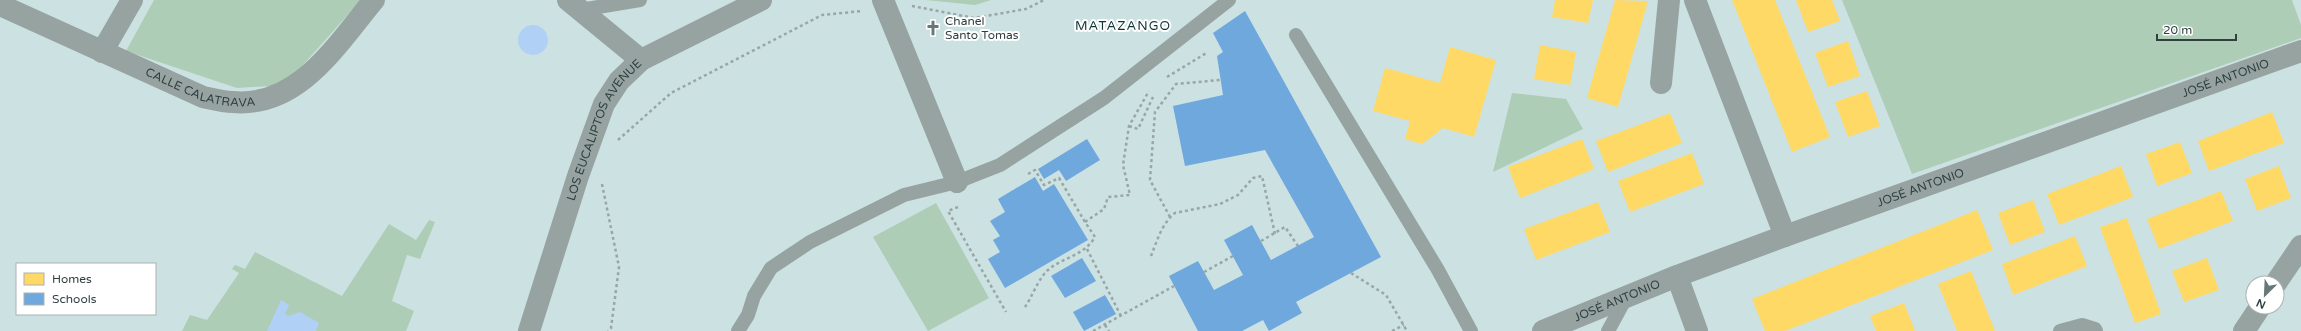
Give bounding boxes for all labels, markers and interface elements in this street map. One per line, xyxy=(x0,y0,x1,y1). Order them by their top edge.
place label: Chanel Santo Tomas xyxy=(945,14,1019,42)
scale bar xyxy=(2157,16,2236,42)
district label: MATAZANGO xyxy=(1075,18,1171,34)
church icon: Chanel Santo Tomas xyxy=(924,19,942,37)
text: 20 m xyxy=(2163,23,2192,37)
street label: LOS EUCALIPTOS AVENUE xyxy=(564,56,645,202)
street label: JOSÉ ANTONIO xyxy=(2180,56,2271,100)
street label: CALLE CALATRAVA xyxy=(143,65,256,109)
street label: JOSÉ ANTONIO xyxy=(1875,165,1966,209)
legend xyxy=(16,263,156,315)
text: Homes xyxy=(52,272,92,286)
north arrow xyxy=(2245,275,2285,315)
street label: JOSÉ ANTONIO xyxy=(1572,277,1662,325)
text: Schools xyxy=(52,292,97,306)
text: N xyxy=(2254,296,2268,311)

